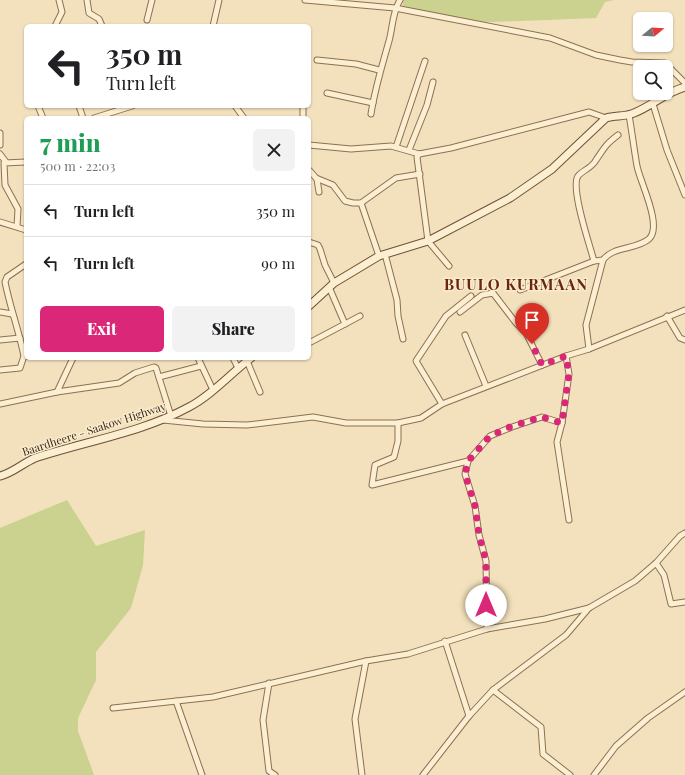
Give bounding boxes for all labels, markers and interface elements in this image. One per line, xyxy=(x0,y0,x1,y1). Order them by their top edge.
north arrow xyxy=(633,12,673,52)
map controls xyxy=(633,12,673,100)
text: 350 m xyxy=(106,35,182,72)
icon: left xyxy=(40,40,92,92)
button: search xyxy=(633,60,673,100)
text: Turn left xyxy=(106,71,176,95)
text: 7 min xyxy=(40,126,101,158)
button: close xyxy=(253,129,295,171)
text: 500 m · 22:03 xyxy=(40,157,115,174)
icon: left xyxy=(40,200,62,222)
text: Turn left xyxy=(74,201,135,221)
text: 350 m xyxy=(256,201,295,221)
icon: left xyxy=(40,252,62,274)
text: Turn left xyxy=(74,253,135,273)
text: 90 m xyxy=(261,253,295,273)
district label: BUULO KURMAAN xyxy=(444,274,588,294)
pin xyxy=(515,303,549,344)
button: Exit xyxy=(40,306,164,352)
button: Share xyxy=(172,306,295,352)
icon: arrive xyxy=(521,309,543,331)
street label: Baardheere - Saakow Highway xyxy=(20,398,168,459)
position arrow xyxy=(465,584,507,626)

